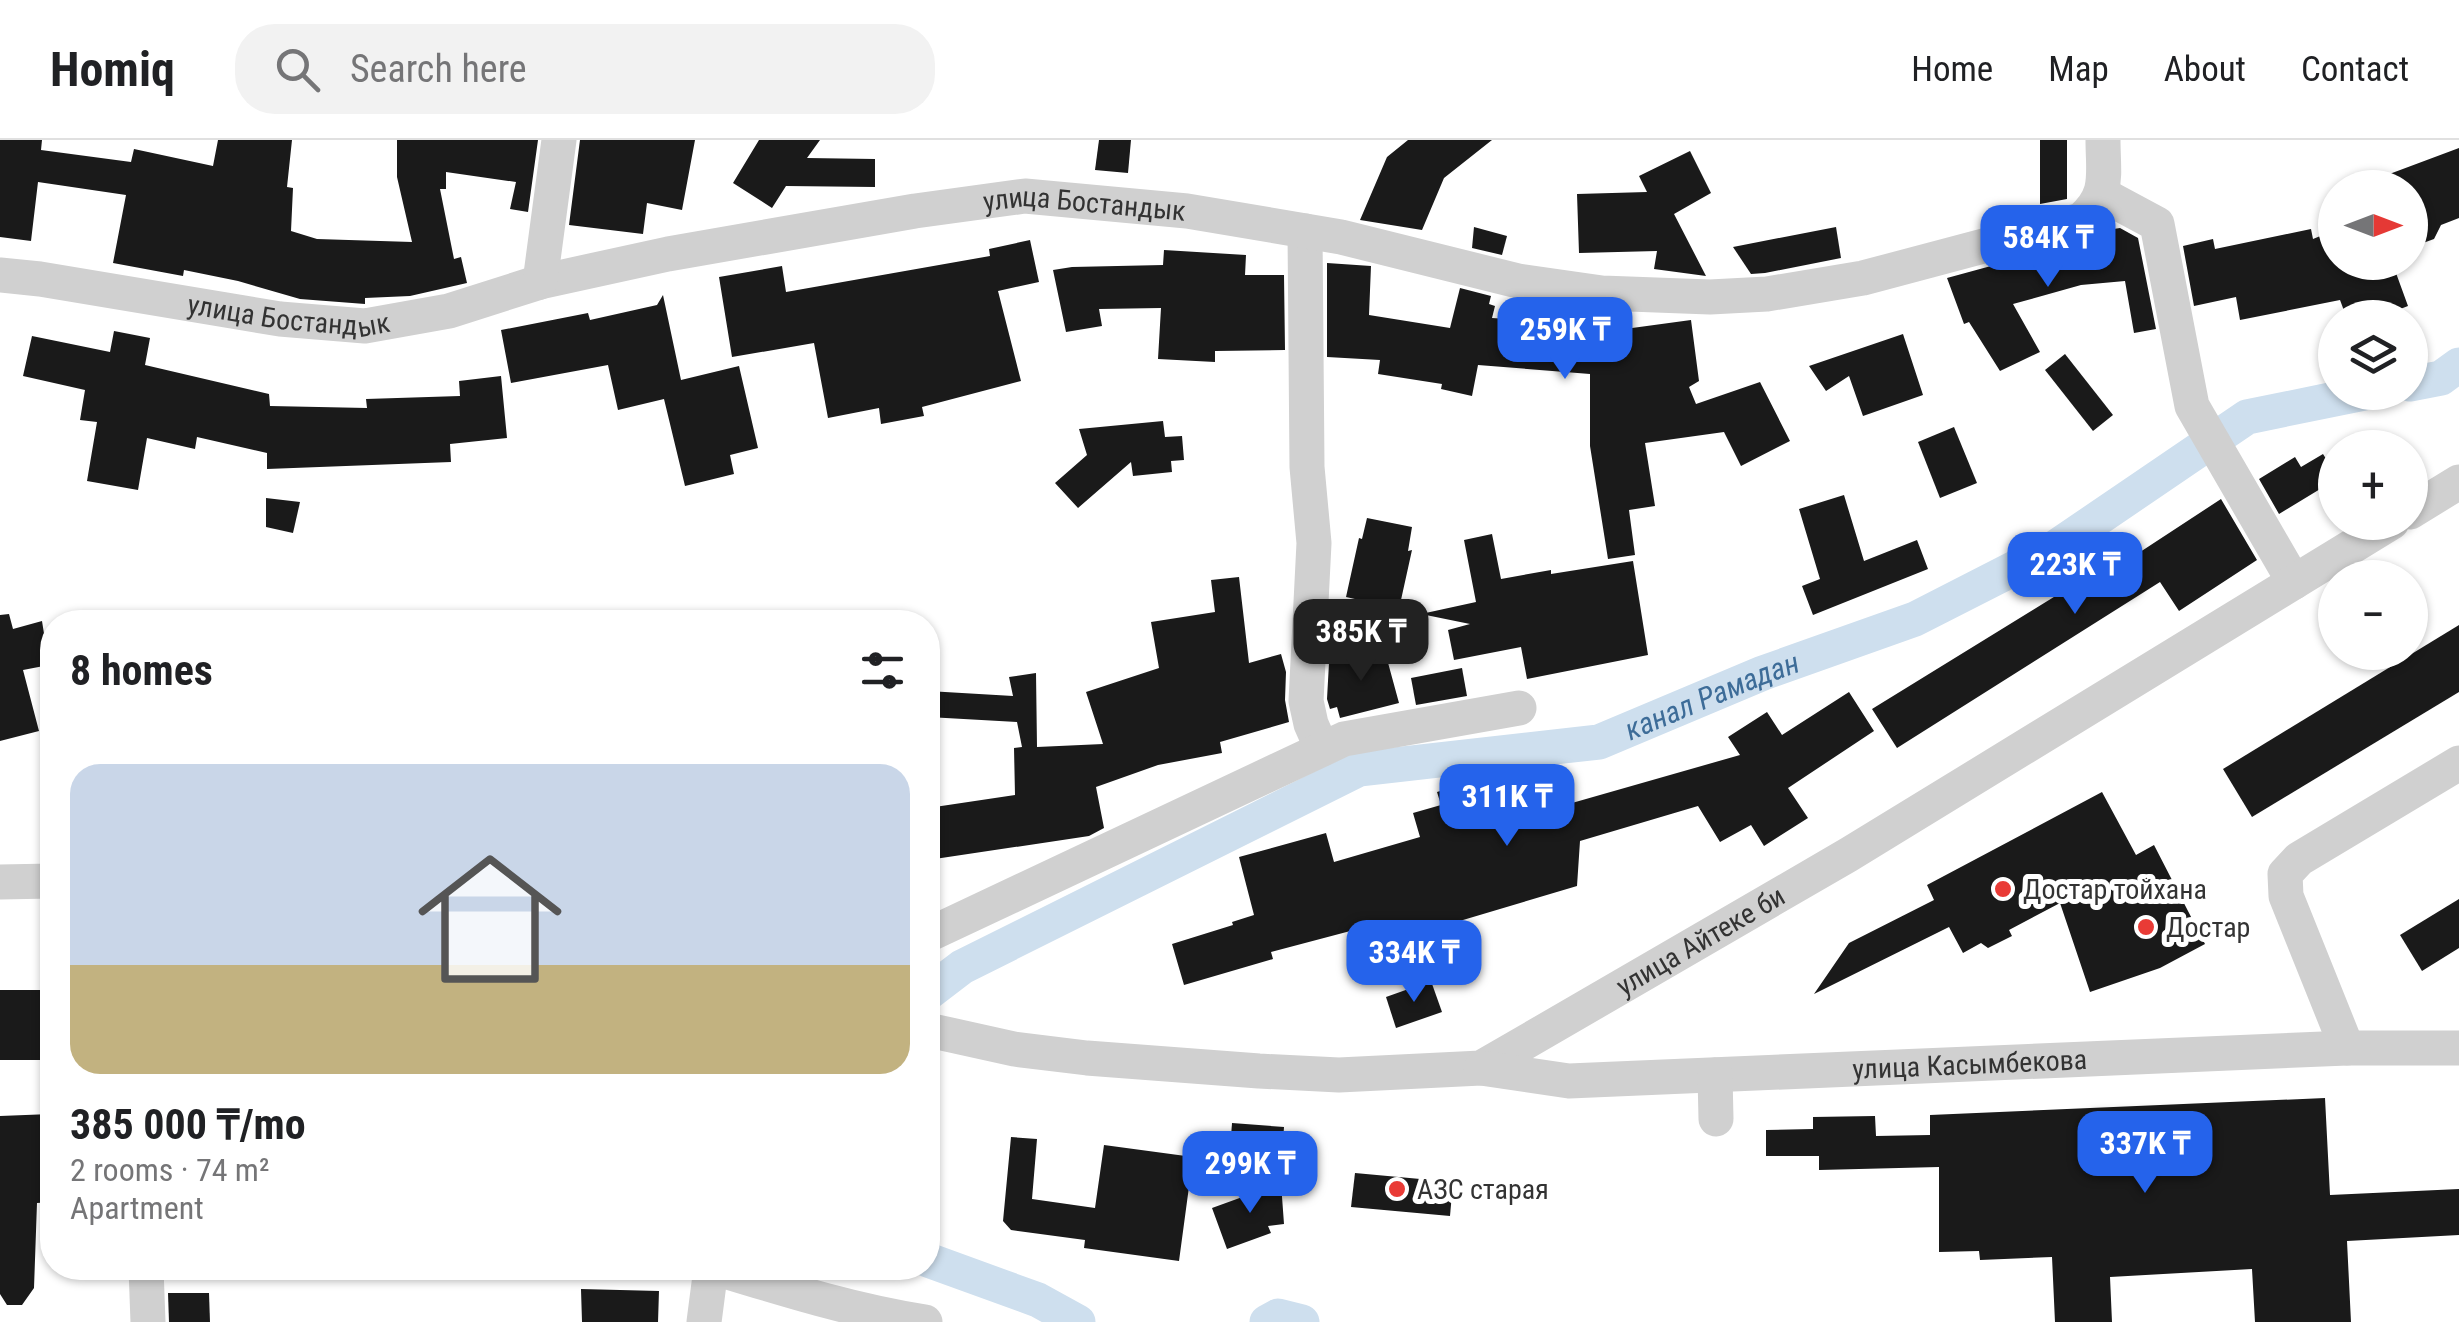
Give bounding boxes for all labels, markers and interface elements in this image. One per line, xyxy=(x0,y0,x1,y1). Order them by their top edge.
search box xyxy=(235,24,935,114)
text: Homiq xyxy=(50,41,175,98)
icon: search xyxy=(270,42,325,97)
text: Search here xyxy=(350,47,527,91)
text: Home xyxy=(1911,49,1993,90)
text: Map xyxy=(2048,49,2109,90)
text: About xyxy=(2164,49,2246,90)
text: Contact xyxy=(2301,49,2409,90)
north arrow xyxy=(2318,170,2428,280)
map controls xyxy=(2318,170,2428,670)
street label: улица Бостандык xyxy=(981,179,1187,227)
pin: 584K ₸ xyxy=(1967,205,2129,290)
text: 584K ₸ xyxy=(2002,218,2094,256)
street label: улица Бостандык xyxy=(185,287,392,344)
pin: 259K ₸ xyxy=(1484,297,1646,382)
button: layers xyxy=(2318,300,2428,410)
text: 259K ₸ xyxy=(1519,310,1611,348)
button: + xyxy=(2318,430,2428,540)
pin: 223K ₸ xyxy=(1994,532,2156,617)
text: 223K ₸ xyxy=(2029,545,2121,583)
button: − xyxy=(2318,560,2428,670)
pin: 385K ₸ xyxy=(1280,599,1442,684)
text: 385K ₸ xyxy=(1315,612,1407,650)
icon: filters xyxy=(855,643,910,698)
water label: канал Рамадан xyxy=(1619,644,1804,747)
text: 8 homes xyxy=(70,646,213,695)
pin: 311K ₸ xyxy=(1426,764,1588,849)
text: 311K ₸ xyxy=(1461,777,1553,815)
icon: home xyxy=(400,829,580,1009)
place label: Достар тойхана xyxy=(2023,873,2207,906)
marker: Достар тойхана xyxy=(1992,878,2014,900)
street label: улица Айтеке би xyxy=(1610,879,1790,1002)
place label: Достар xyxy=(2166,911,2250,944)
marker: Достар xyxy=(2135,916,2157,938)
pin: 334K ₸ xyxy=(1333,920,1495,1005)
text: 334K ₸ xyxy=(1368,933,1460,971)
street label: улица Касымбекова xyxy=(1852,1043,2088,1085)
text: 385 000 ₸/mo xyxy=(70,1100,306,1149)
pin: 337K ₸ xyxy=(2064,1111,2226,1196)
text: 337K ₸ xyxy=(2099,1124,2191,1162)
pin: 299K ₸ xyxy=(1169,1131,1331,1216)
text: 299K ₸ xyxy=(1204,1144,1296,1182)
text: 2 rooms · 74 m² xyxy=(70,1151,269,1189)
place label: АЗС старая xyxy=(1417,1173,1549,1206)
marker: АЗС старая xyxy=(1386,1178,1408,1200)
text: Apartment xyxy=(70,1189,204,1227)

